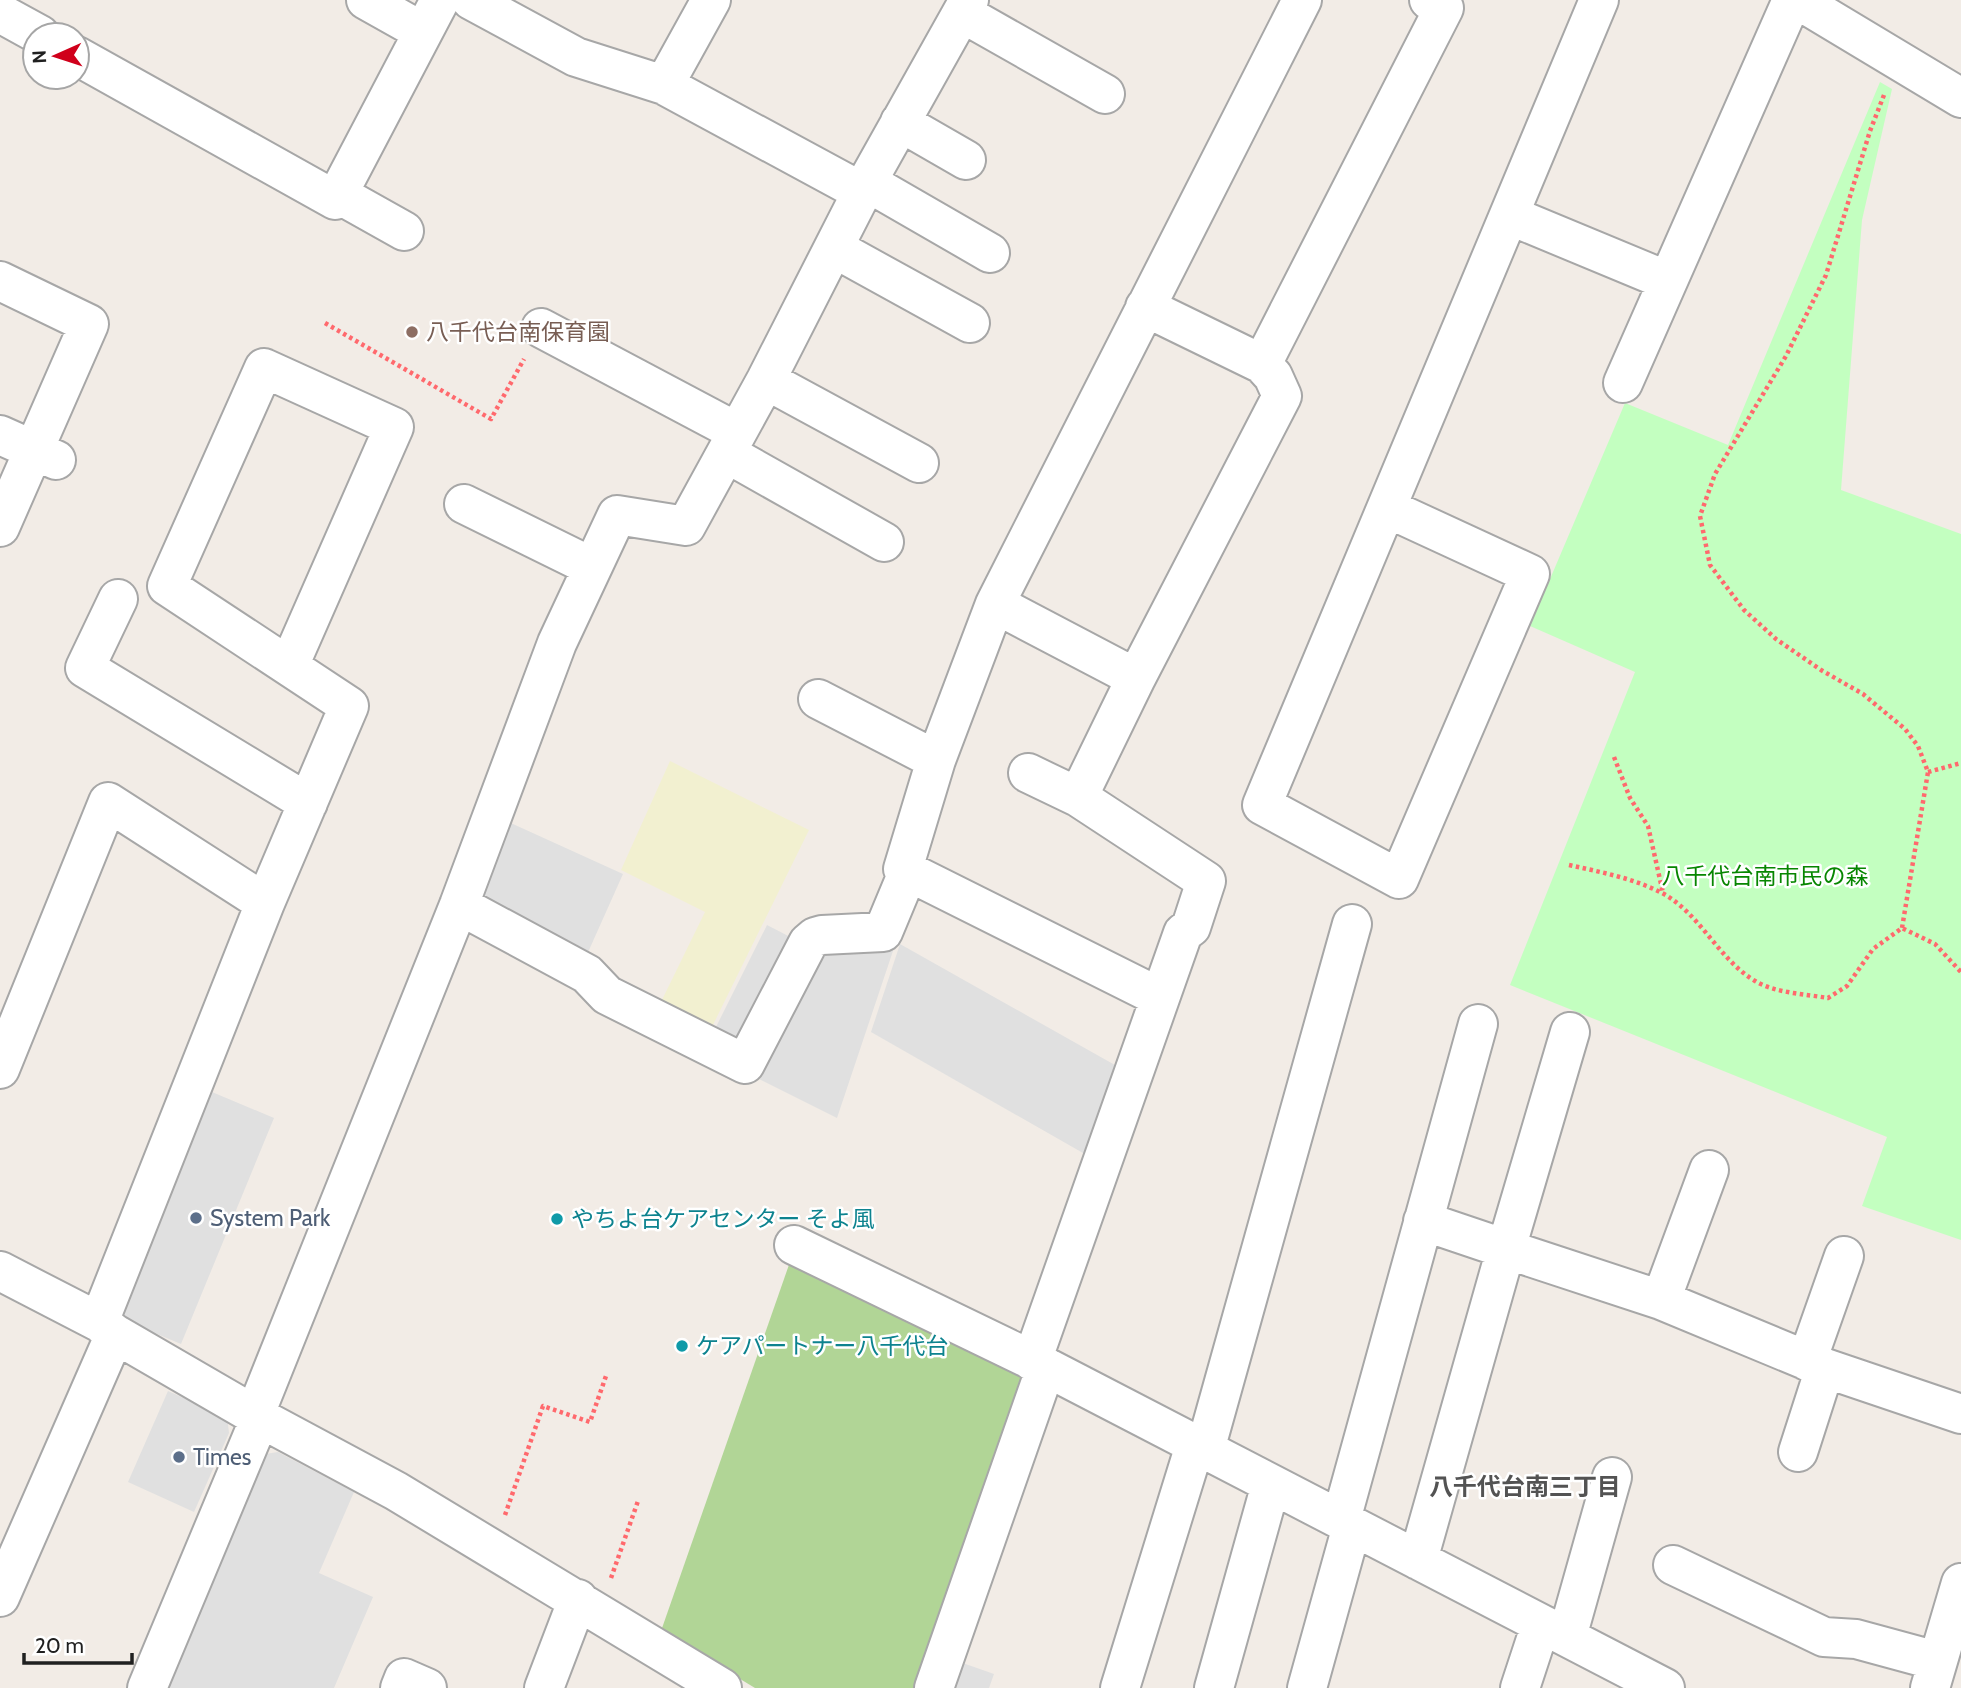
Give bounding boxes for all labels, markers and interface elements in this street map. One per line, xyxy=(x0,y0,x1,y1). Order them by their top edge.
north arrow xyxy=(21,21,91,91)
text: N xyxy=(28,50,51,64)
place label: 八千代台南保育園 xyxy=(426,318,610,346)
marker: 八千代台南保育園 xyxy=(404,324,420,340)
park label: 八千代台南市民の森 xyxy=(1662,862,1869,890)
place label: System Park xyxy=(210,1204,331,1232)
place label: やちよ台ケアセンター そよ風 xyxy=(571,1205,875,1233)
marker: System Park xyxy=(188,1210,204,1226)
marker: やちよ台ケアセンター そよ風 xyxy=(549,1211,565,1227)
place label: ケアパートナー八千代台 xyxy=(696,1332,949,1360)
marker: ケアパートナー八千代台 xyxy=(674,1338,690,1354)
place label: Times xyxy=(193,1443,251,1471)
marker: Times xyxy=(171,1449,187,1465)
district label: 八千代台南三丁目 xyxy=(1429,1472,1621,1501)
scale bar xyxy=(24,1622,133,1666)
text: 20 m xyxy=(35,1633,84,1658)

